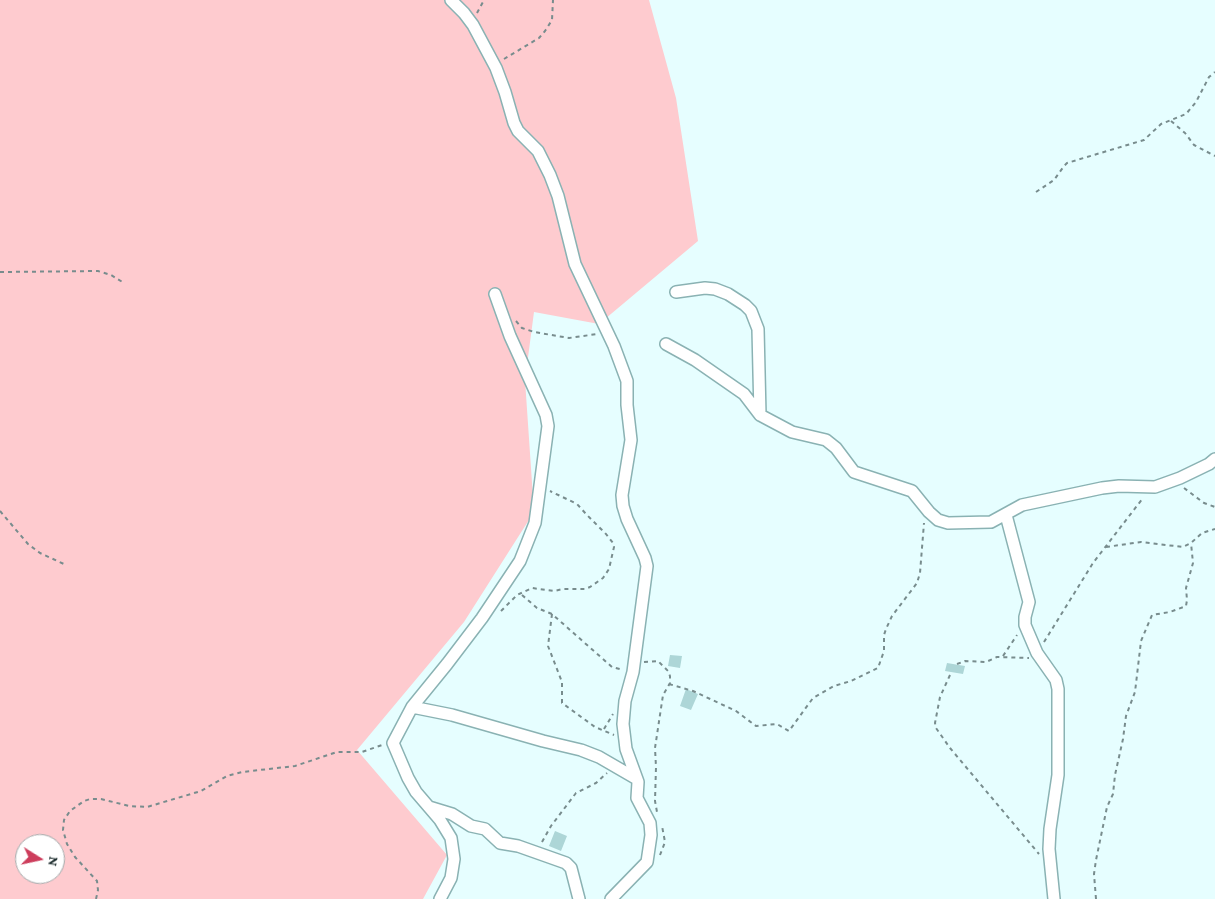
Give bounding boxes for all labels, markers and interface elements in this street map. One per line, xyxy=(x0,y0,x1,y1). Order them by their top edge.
north arrow xyxy=(15,834,65,884)
text: N xyxy=(45,855,62,868)

